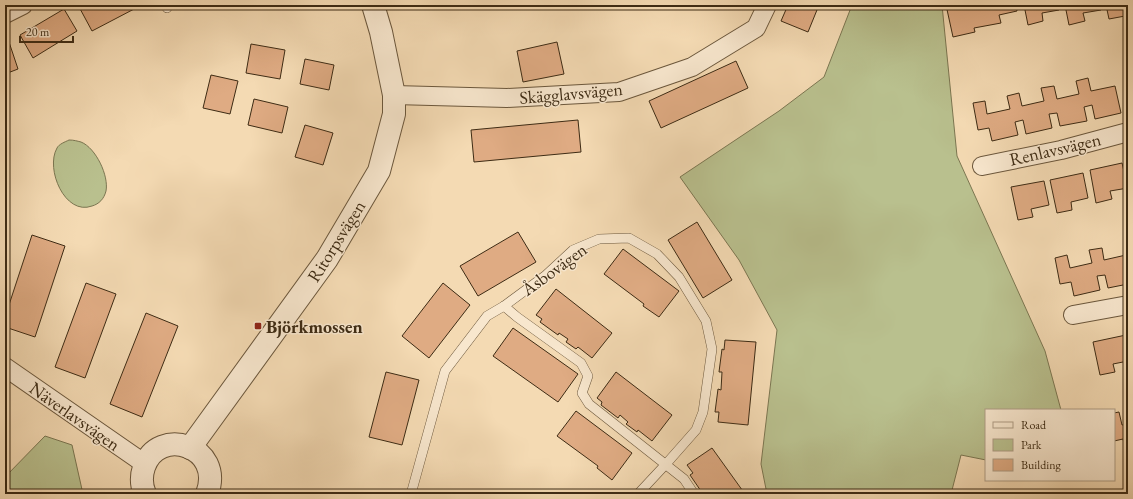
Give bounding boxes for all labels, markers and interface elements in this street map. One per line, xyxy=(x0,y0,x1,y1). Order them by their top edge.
scale bar xyxy=(20,18,73,44)
text: 20 m xyxy=(26,24,50,40)
street label: Skägglavsvägen xyxy=(518,77,624,109)
street label: Renlavsvägen xyxy=(1007,127,1104,171)
street label: Ritorpsvägen xyxy=(302,195,370,286)
street label: Åsbovägen xyxy=(516,237,592,301)
place label: Björkmossen xyxy=(266,315,363,338)
marker: Björkmossen xyxy=(253,321,263,331)
street label: Näverlavsvägen xyxy=(25,376,125,456)
legend xyxy=(985,409,1115,481)
text: Road xyxy=(1021,417,1047,433)
text: Park xyxy=(1021,437,1042,453)
text: Building xyxy=(1021,457,1062,473)

